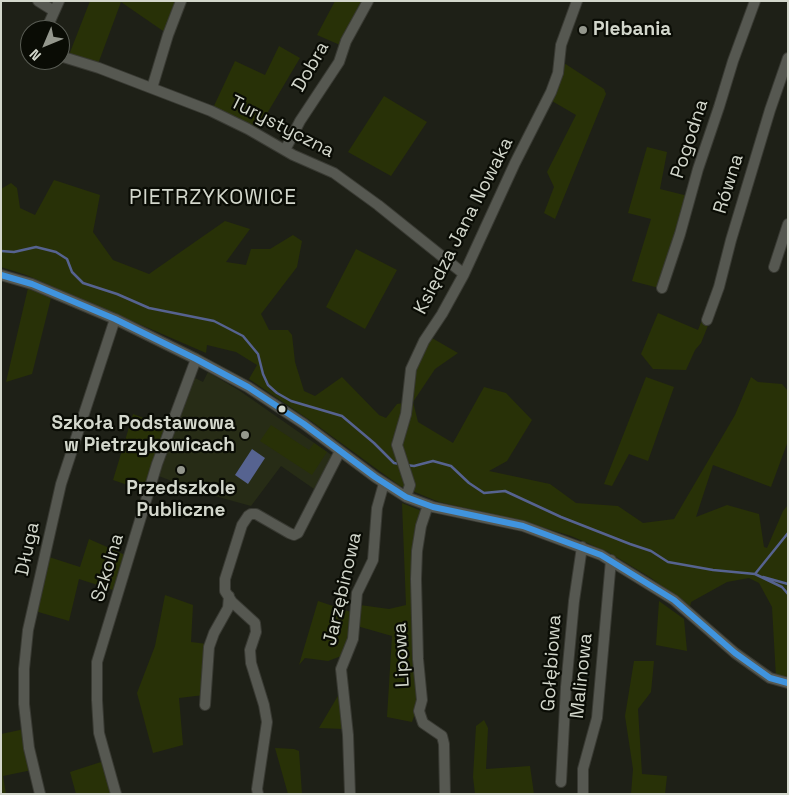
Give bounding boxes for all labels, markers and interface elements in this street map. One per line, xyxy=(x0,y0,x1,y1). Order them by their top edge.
place label: Plebania xyxy=(593,19,671,41)
north arrow xyxy=(20,20,70,70)
marker: Plebania xyxy=(577,24,589,36)
street label: Dobra xyxy=(288,38,334,96)
text: N xyxy=(25,45,45,65)
street label: Turystyczna xyxy=(226,91,338,163)
street label: Pogodna xyxy=(667,97,713,181)
street label: Księdza Jana Nowaka xyxy=(409,134,519,318)
street label: Równa xyxy=(709,151,749,217)
district label: PIETRZYKOWICE xyxy=(127,185,299,211)
unlabelled marker xyxy=(277,404,287,414)
place label: Szkoła Podstawowa w Pietrzykowicach xyxy=(51,413,235,457)
marker: Szkoła Podstawowa w Pietrzykowicach xyxy=(239,429,251,441)
marker: Przedszkole Publiczne xyxy=(175,464,187,476)
place label: Przedszkole Publiczne xyxy=(126,478,236,522)
street label: Długa xyxy=(11,520,45,578)
street label: Jarzębinowa xyxy=(319,530,367,648)
street label: Szkolna xyxy=(87,531,129,605)
street label: Gołębiowa xyxy=(537,614,567,712)
street label: Lipowa xyxy=(389,622,415,688)
street label: Malinowa xyxy=(566,632,598,720)

